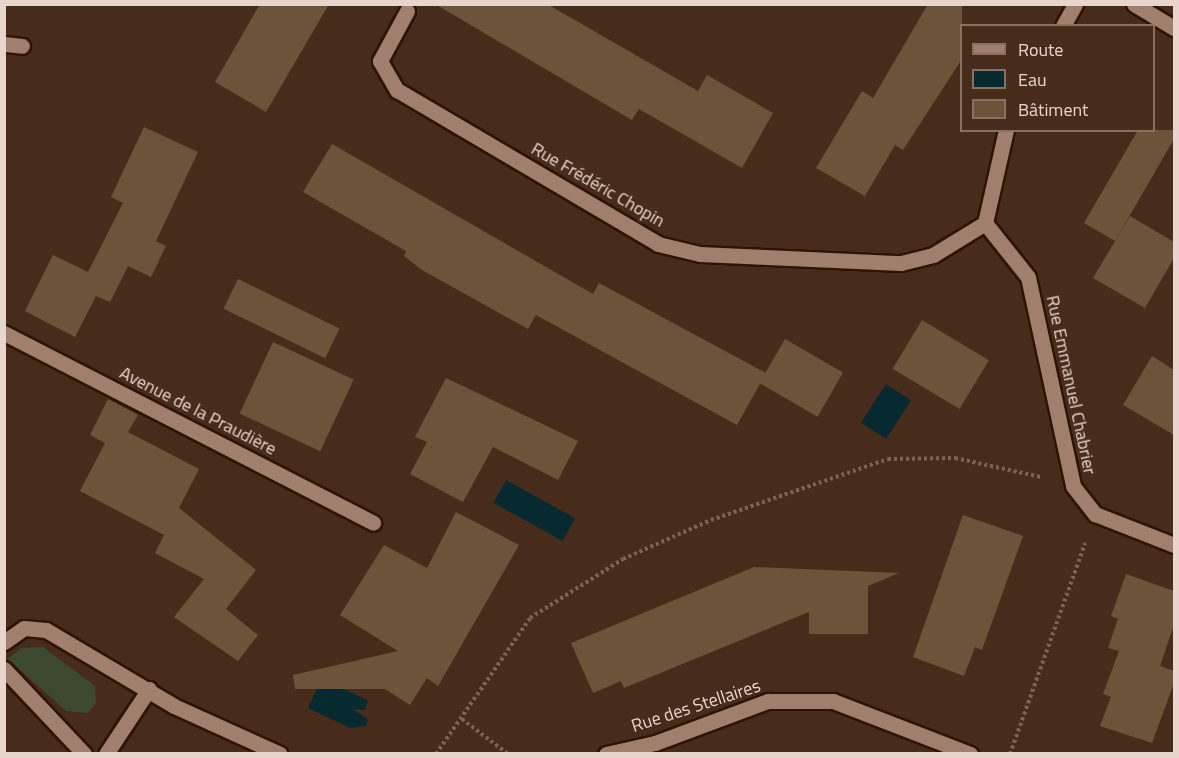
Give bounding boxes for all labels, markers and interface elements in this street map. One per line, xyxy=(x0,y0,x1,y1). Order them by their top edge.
legend xyxy=(960,24,1155,132)
text: Route xyxy=(1018,36,1063,63)
text: Eau xyxy=(1018,66,1047,93)
text: Bâtiment xyxy=(1018,96,1088,123)
street label: Rue Frédéric Chopin xyxy=(527,138,669,232)
street label: Rue Emmanuel Chabrier xyxy=(1041,293,1101,477)
street label: Avenue de la Praudière xyxy=(116,362,280,460)
street label: Rue des Stellaires xyxy=(629,675,763,737)

